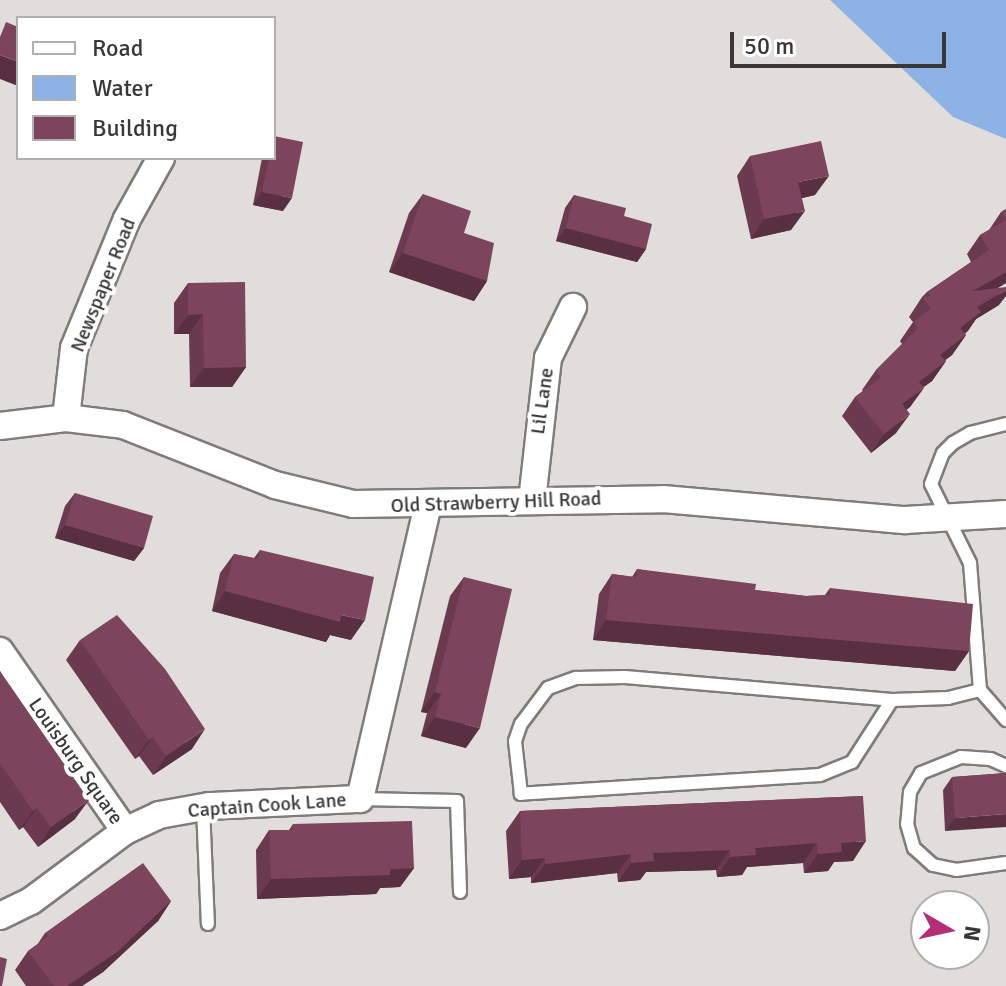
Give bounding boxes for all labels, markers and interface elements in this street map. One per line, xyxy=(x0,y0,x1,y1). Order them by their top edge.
legend xyxy=(16,16,276,160)
scale bar xyxy=(734,16,950,66)
text: 50 m xyxy=(744,31,794,61)
text: Road xyxy=(92,33,143,63)
text: Water xyxy=(92,73,152,103)
text: Building xyxy=(92,113,178,143)
street label: Newspaper Road xyxy=(65,214,141,356)
street label: Lil Lane xyxy=(525,366,559,436)
street label: Old Strawberry Hill Road xyxy=(390,486,602,518)
street label: Louisburg Square xyxy=(24,693,128,829)
street label: Captain Cook Lane xyxy=(187,787,347,823)
north arrow xyxy=(910,890,990,970)
text: N xyxy=(958,924,987,943)

